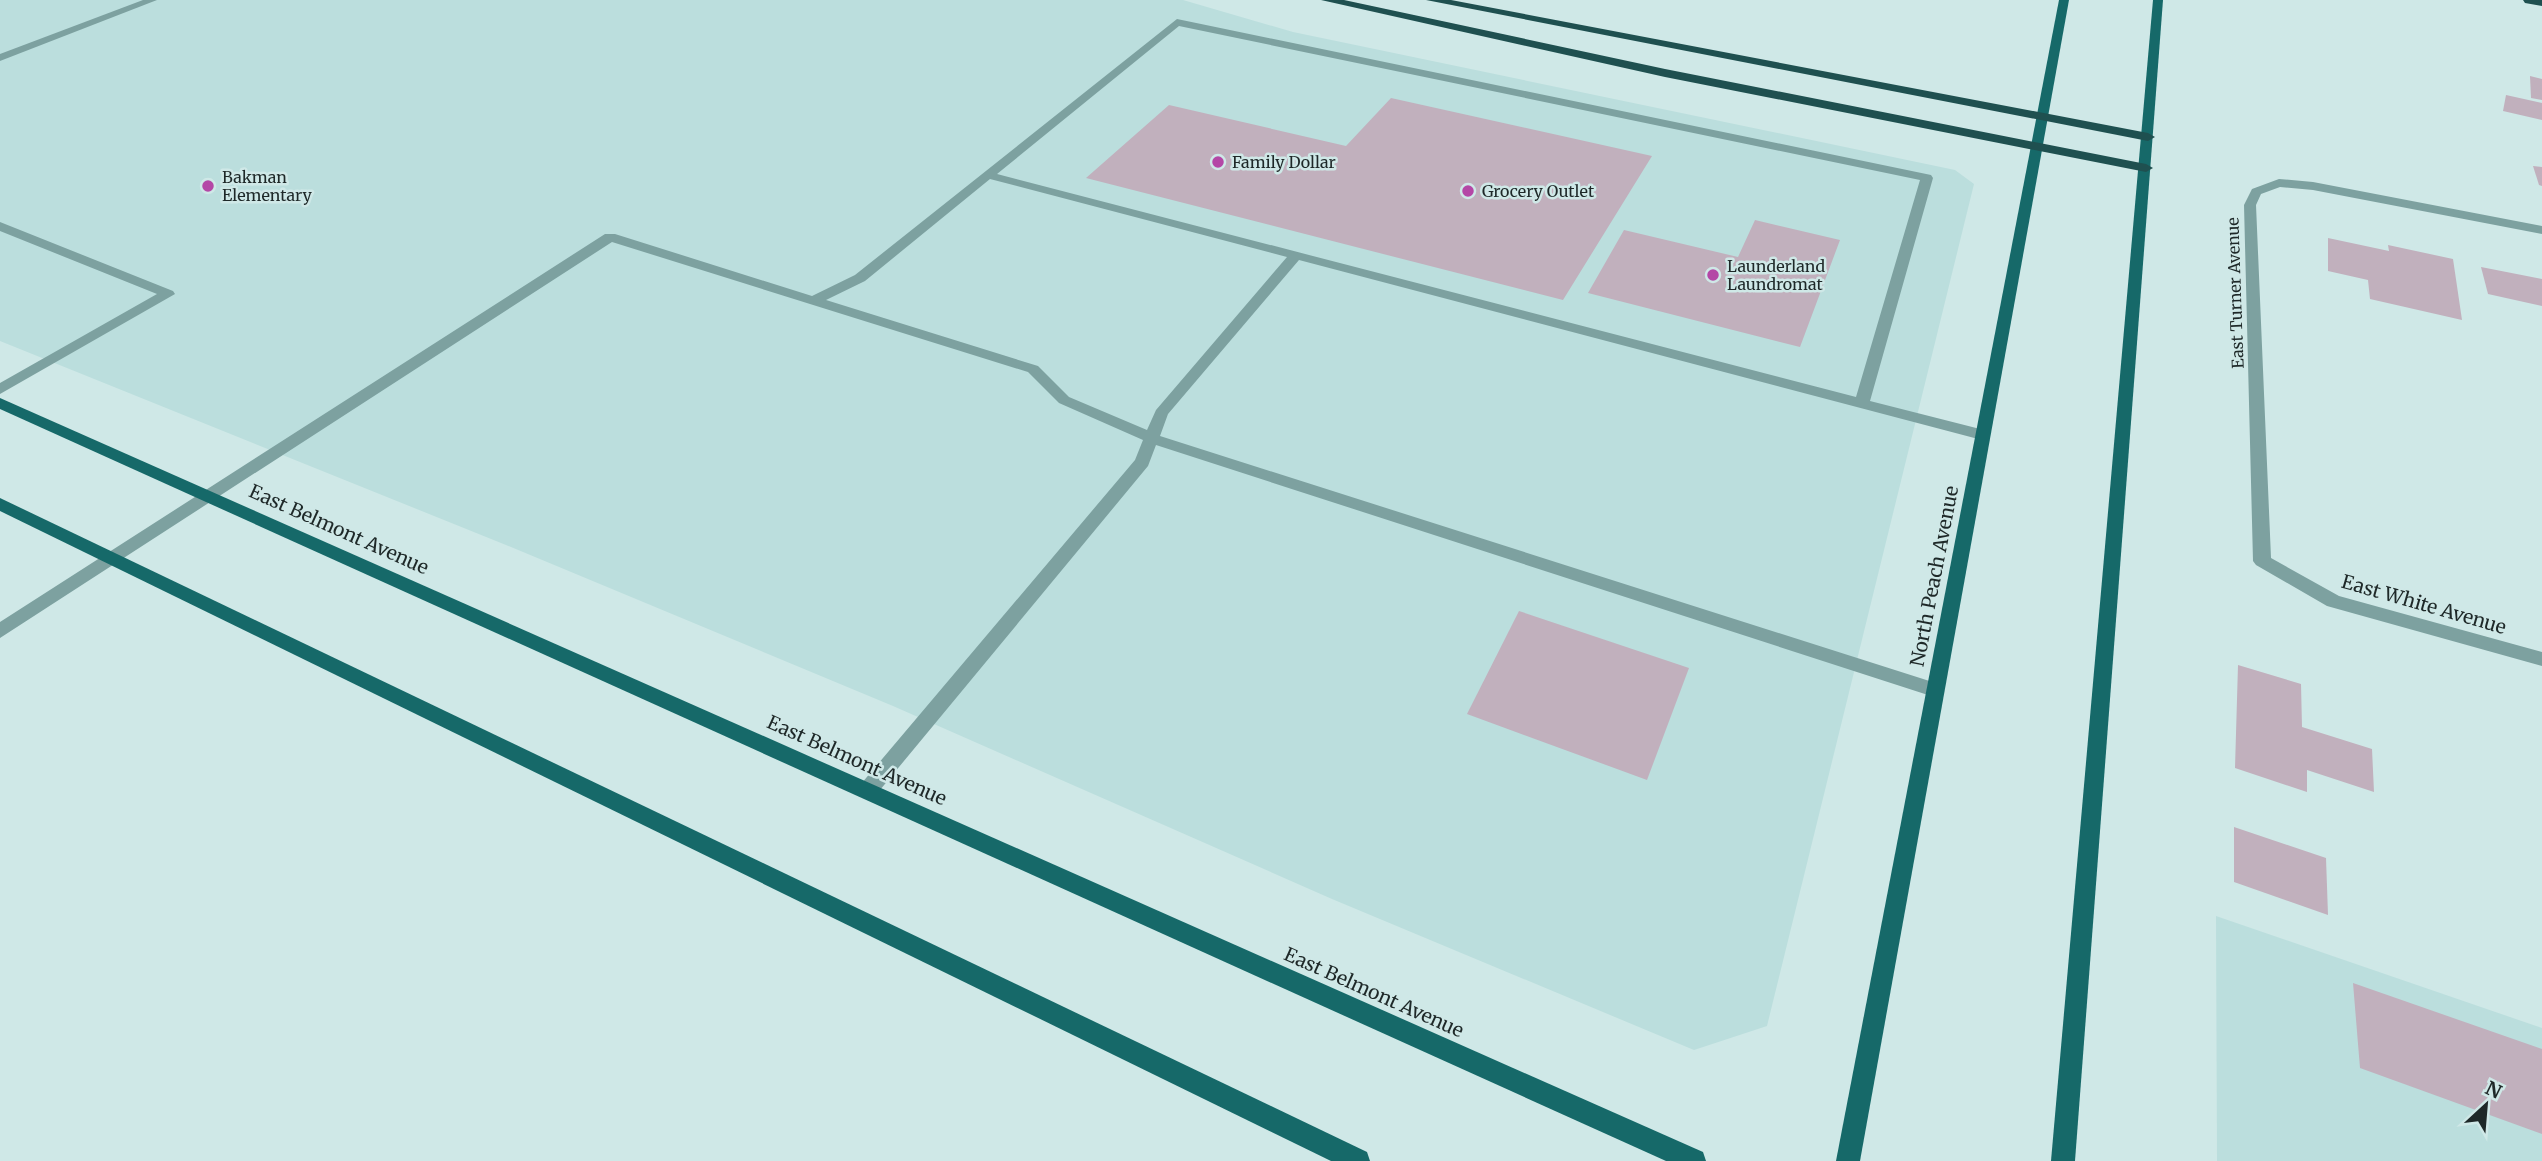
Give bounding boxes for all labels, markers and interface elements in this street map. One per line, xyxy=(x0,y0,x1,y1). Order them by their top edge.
place label: Family Dollar xyxy=(1232,152,1336,172)
marker: Family Dollar xyxy=(1210,154,1226,170)
place label: Bakman Elementary xyxy=(222,167,313,205)
marker: Bakman Elementary xyxy=(200,178,216,194)
place label: Grocery Outlet xyxy=(1482,181,1595,201)
marker: Grocery Outlet xyxy=(1460,183,1476,199)
street label: East Turner Avenue xyxy=(2222,217,2248,369)
place label: Launderland Laundromat xyxy=(1727,256,1825,294)
marker: Launderland Laundromat xyxy=(1705,267,1721,283)
street label: East Belmont Avenue xyxy=(246,479,433,579)
street label: North Peach Avenue xyxy=(1905,484,1963,668)
street label: East White Avenue xyxy=(2339,569,2509,639)
street label: East Belmont Avenue xyxy=(764,710,951,810)
street label: East Belmont Avenue xyxy=(1281,942,1468,1042)
north arrow xyxy=(2451,1070,2521,1140)
text: N xyxy=(2481,1076,2505,1104)

